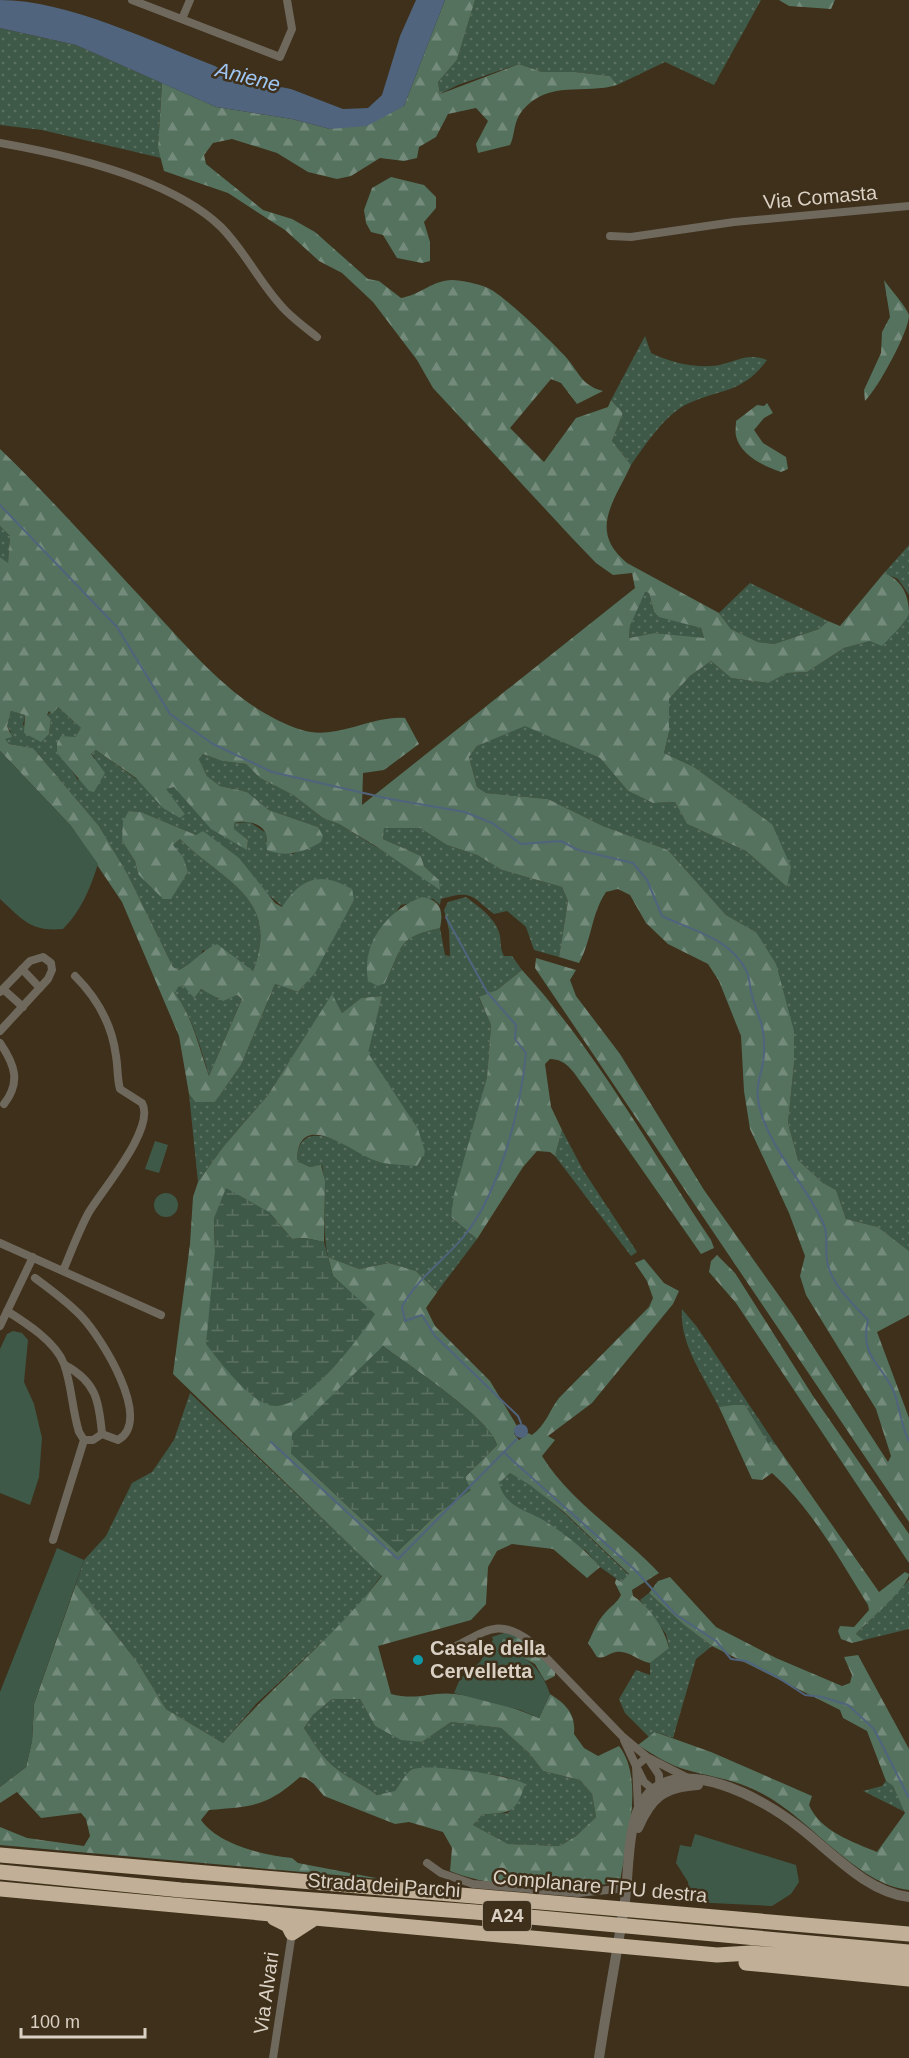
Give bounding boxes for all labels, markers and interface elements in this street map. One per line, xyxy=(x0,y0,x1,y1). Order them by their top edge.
water label: Aniene xyxy=(212,57,283,96)
street label: Via Comasta xyxy=(762,181,879,213)
place label: Casale della Cervelletta xyxy=(430,1637,547,1682)
marker: Casale della Cervelletta xyxy=(411,1653,425,1667)
street label: Complanare TPU destra xyxy=(492,1866,709,1906)
street label: Strada dei Parchi xyxy=(307,1869,461,1901)
road number: A24 xyxy=(483,1901,531,1931)
street label: Via Alvari xyxy=(249,1950,283,2036)
scale bar xyxy=(21,2001,146,2039)
text: 100 m xyxy=(30,2012,80,2032)

